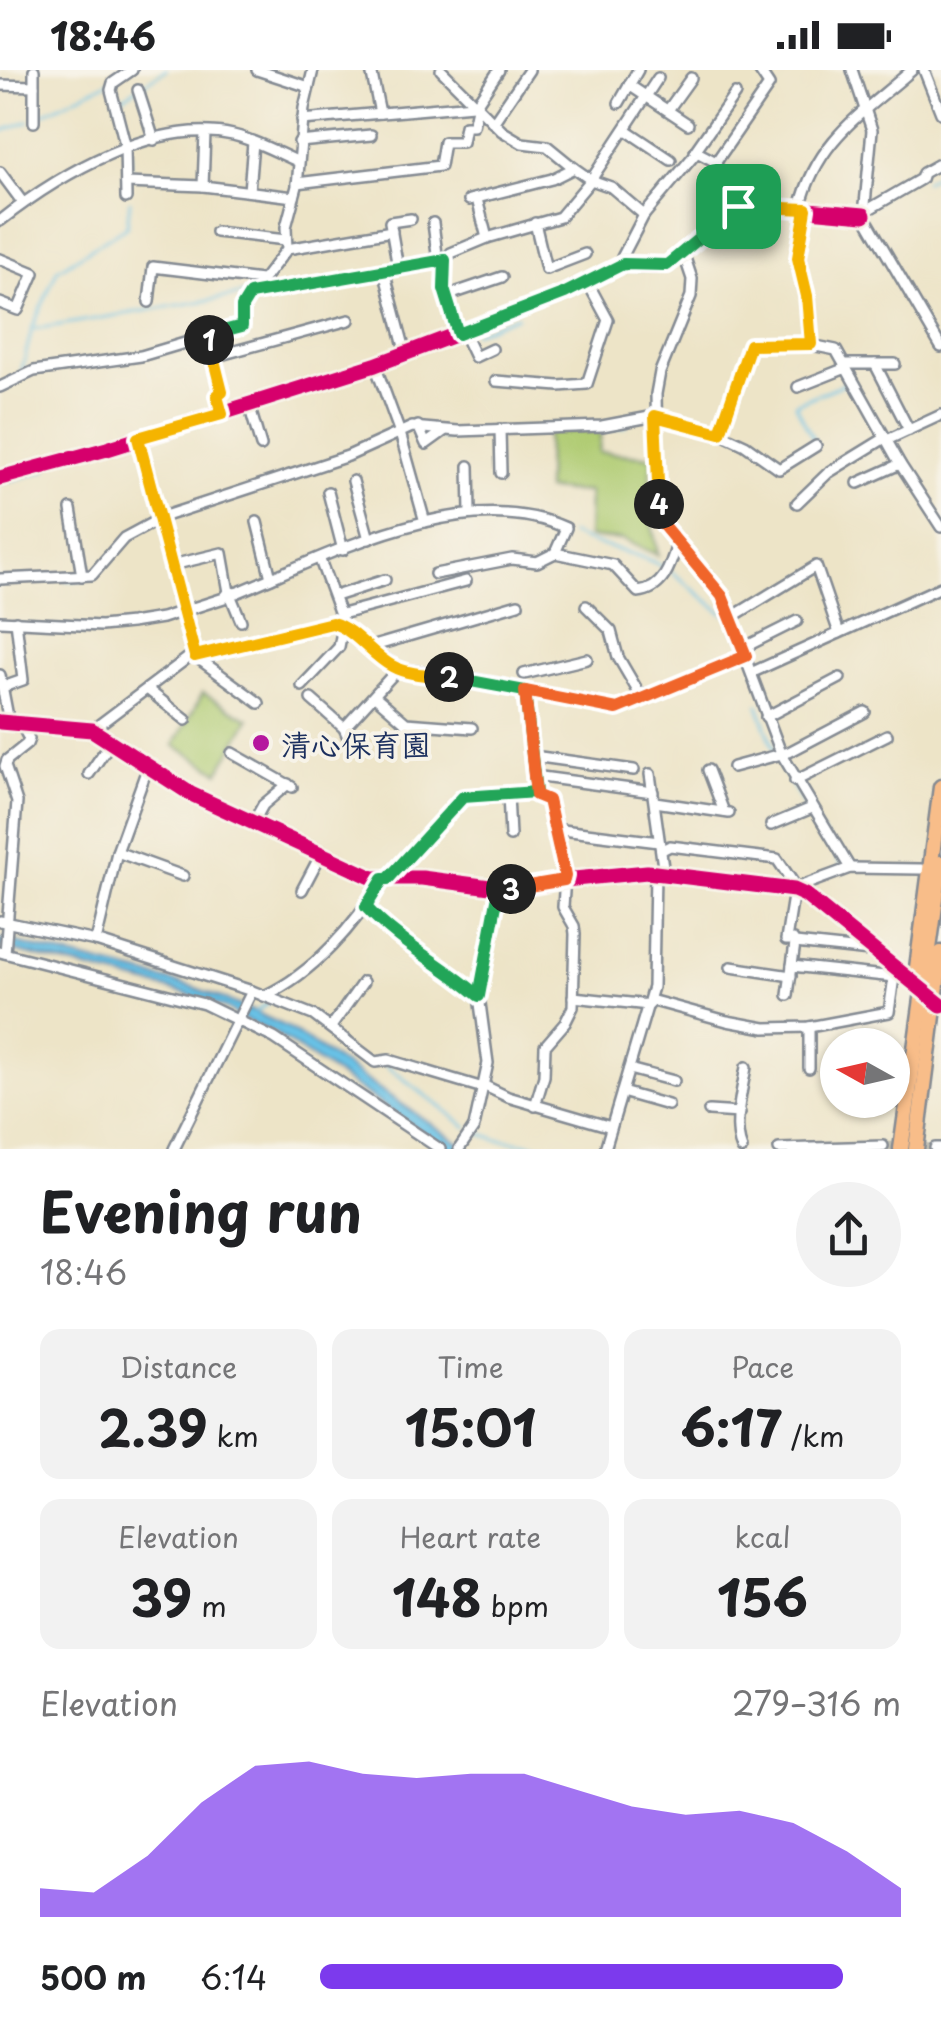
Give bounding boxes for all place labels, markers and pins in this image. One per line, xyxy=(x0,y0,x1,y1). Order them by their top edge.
pin xyxy=(696,164,781,249)
pin: 1 xyxy=(184,315,234,365)
pin: 4 xyxy=(634,479,684,529)
pin: 2 xyxy=(424,652,474,702)
place label: 清心保育園 xyxy=(281,721,431,766)
marker: 清心保育園 xyxy=(250,732,272,754)
pin: 3 xyxy=(486,864,536,914)

